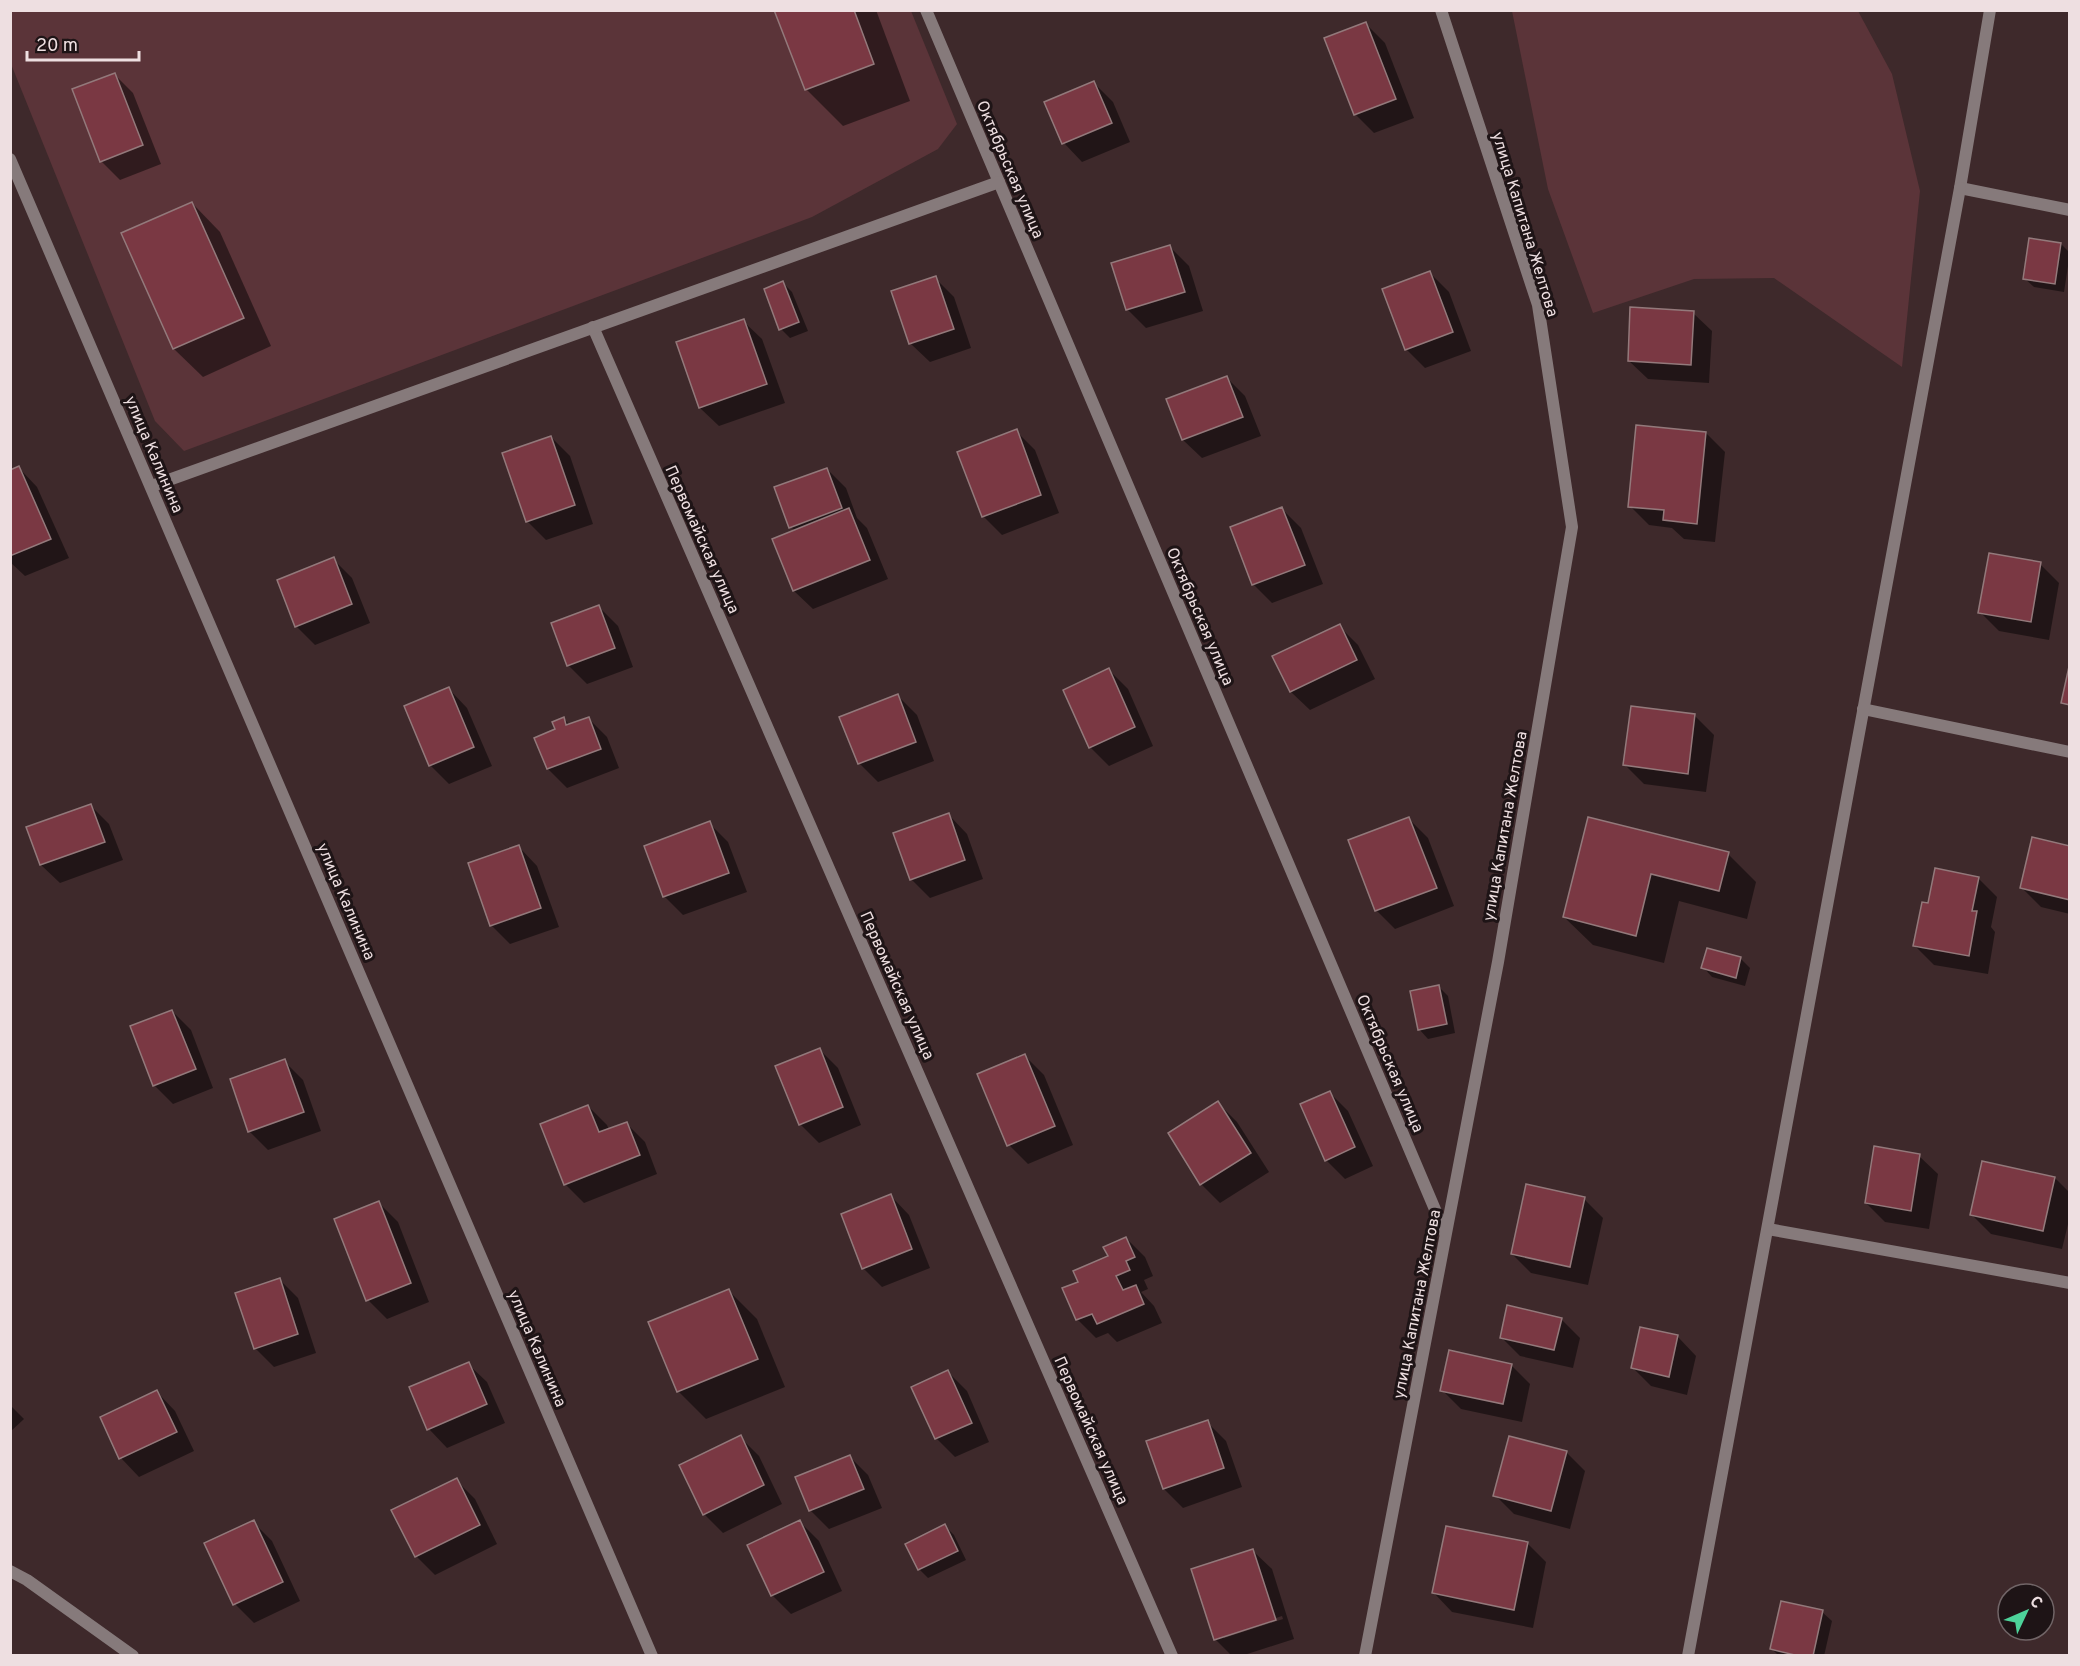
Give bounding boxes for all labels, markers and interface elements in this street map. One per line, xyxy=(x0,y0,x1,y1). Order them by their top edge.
scale bar xyxy=(27,24,140,62)
text: 20 m xyxy=(36,35,78,58)
street label: Октябрьская улица xyxy=(971,98,1047,242)
street label: улица Капитана Желтова xyxy=(1486,130,1562,319)
street label: улица Калинина xyxy=(119,393,187,516)
street label: Первомайская улица xyxy=(659,463,743,617)
street label: Октябрьская улица xyxy=(1161,545,1237,689)
street label: улица Капитана Желтова xyxy=(1479,730,1533,923)
street label: улица Калинина xyxy=(311,840,379,963)
street label: Первомайская улица xyxy=(854,909,938,1063)
street label: Октябрьская улица xyxy=(1351,992,1427,1136)
street label: улица Капитана Желтова xyxy=(1390,1208,1446,1401)
street label: улица Калинина xyxy=(502,1287,570,1410)
street label: Первомайская улица xyxy=(1048,1354,1132,1508)
north arrow xyxy=(1996,1582,2056,1642)
text: С xyxy=(2025,1592,2046,1614)

